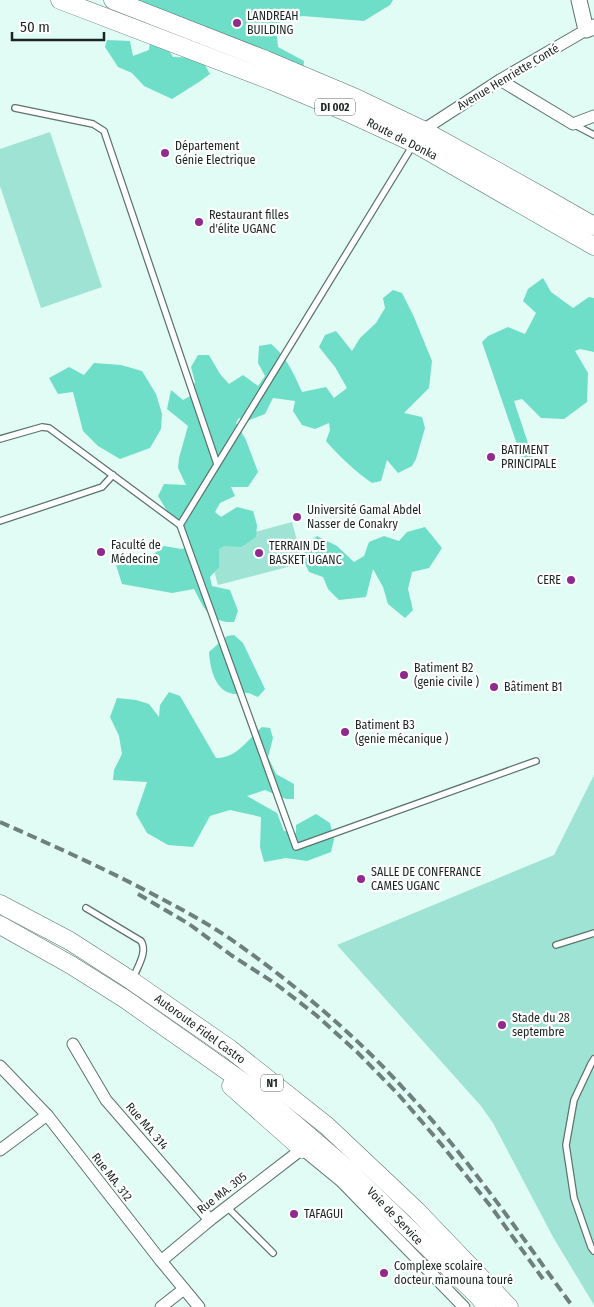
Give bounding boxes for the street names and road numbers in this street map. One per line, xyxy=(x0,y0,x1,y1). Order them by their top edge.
street label: Avenue Henriette Conté xyxy=(455,41,561,113)
road number: DI 002 xyxy=(315,98,355,115)
street label: Route de Donka xyxy=(364,115,440,163)
street label: Autoroute Fidel Castro xyxy=(152,991,248,1067)
road number: N1 xyxy=(261,1074,283,1092)
street label: Rue MA. 314 xyxy=(123,1100,171,1152)
street label: Rue MA. 312 xyxy=(89,1150,135,1204)
street label: Rue MA. 305 xyxy=(194,1169,250,1217)
street label: Voie de Service xyxy=(364,1184,426,1248)

